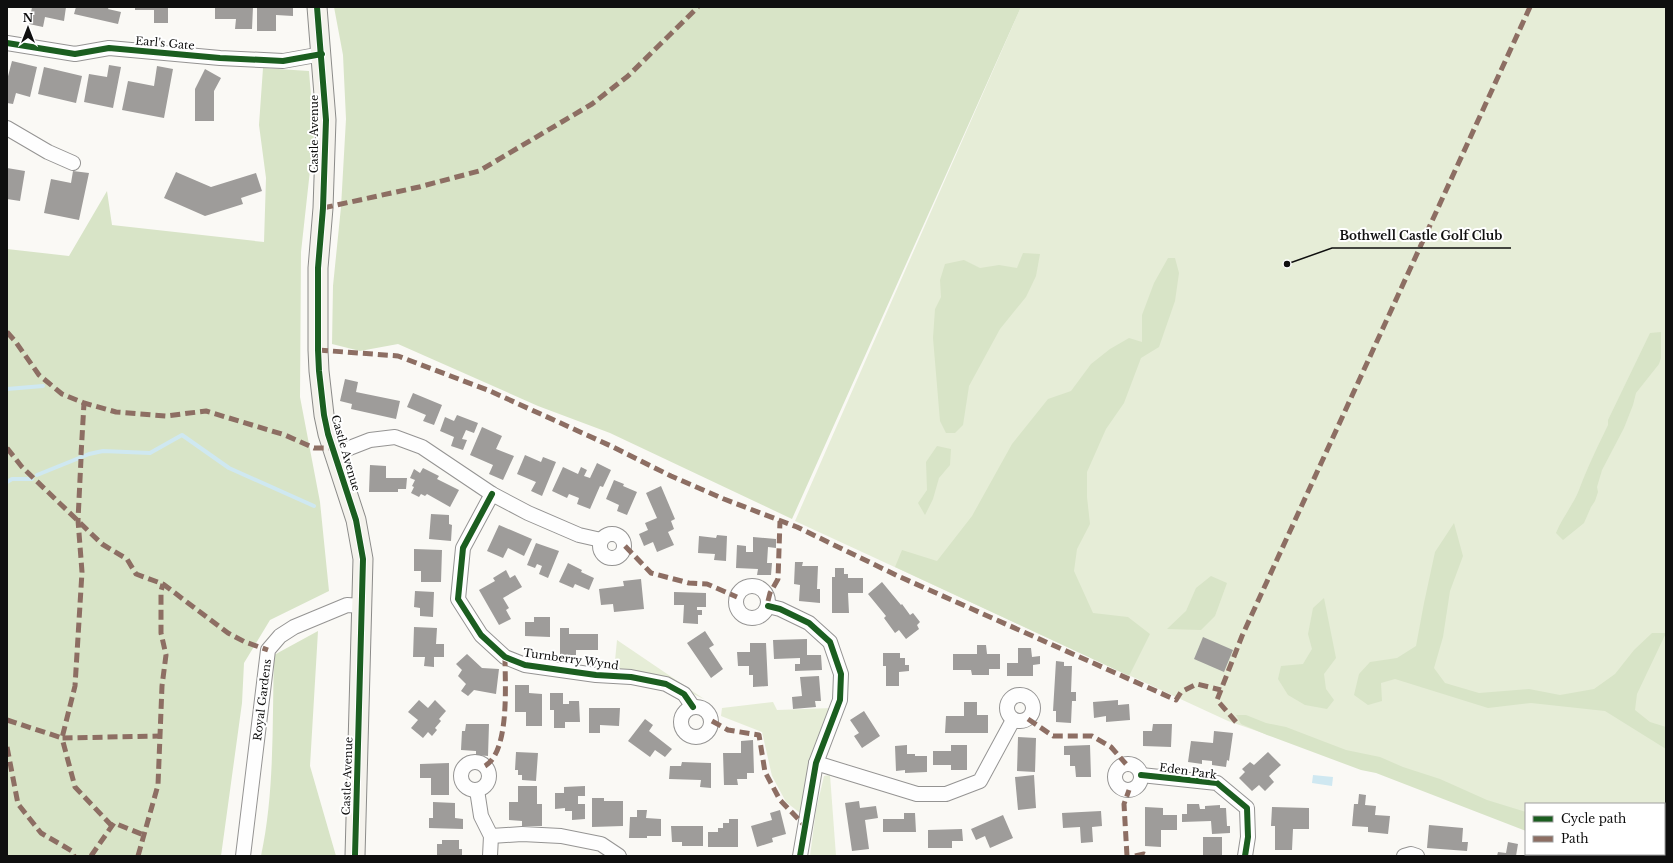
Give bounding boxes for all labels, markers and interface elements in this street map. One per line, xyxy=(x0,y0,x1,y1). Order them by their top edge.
north arrow xyxy=(8,8,48,48)
text: N xyxy=(23,11,34,25)
street label: Earl's Gate xyxy=(135,33,195,53)
street label: Castle Avenue xyxy=(307,95,321,173)
callout: Bothwell Castle Golf Club xyxy=(1332,224,1511,248)
text: Bothwell Castle Golf Club xyxy=(1340,228,1502,243)
street label: Castle Avenue xyxy=(328,413,364,493)
street label: Turnberry Wynd xyxy=(522,645,620,673)
street label: Royal Gardens xyxy=(250,658,274,742)
street label: Castle Avenue xyxy=(339,736,355,816)
street label: Eden Park xyxy=(1158,760,1218,782)
legend xyxy=(1525,803,1665,855)
text: Cycle path xyxy=(1561,811,1626,826)
text: Path xyxy=(1561,831,1589,846)

